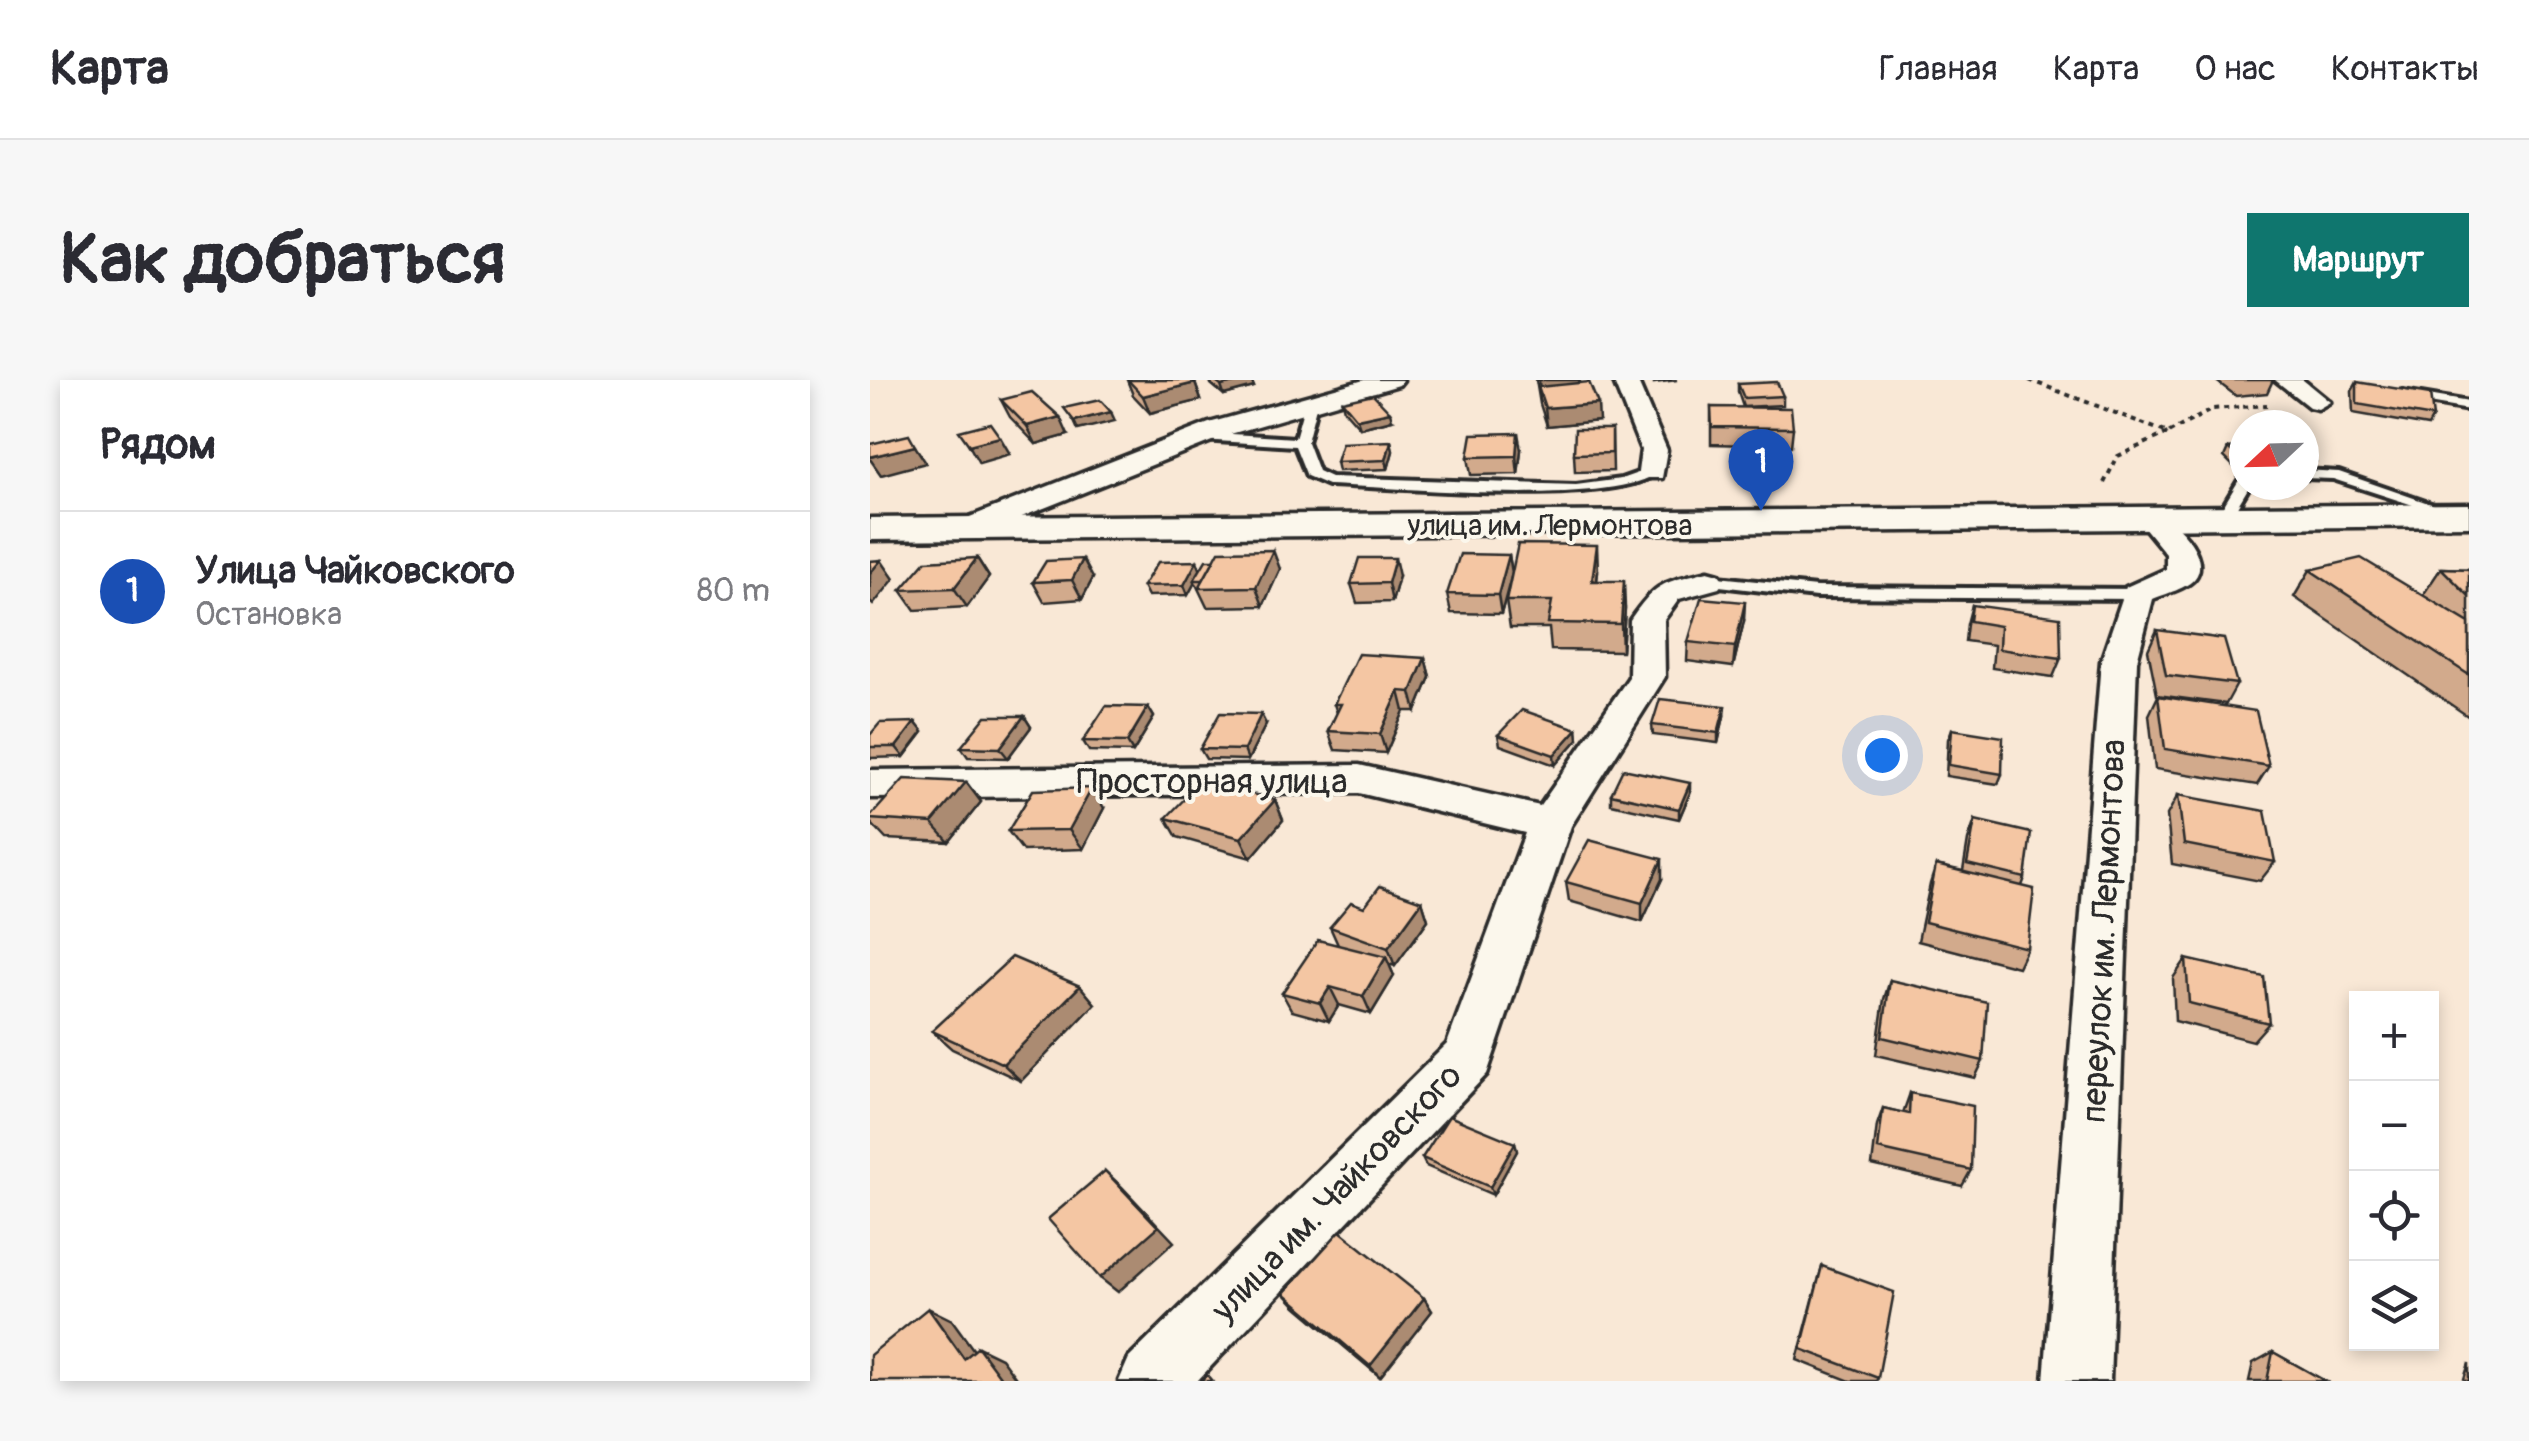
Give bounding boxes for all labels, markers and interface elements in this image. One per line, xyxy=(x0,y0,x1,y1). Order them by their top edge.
text: Карта xyxy=(50,39,169,99)
text: Главная xyxy=(1879,47,1998,91)
text: Карта xyxy=(2053,47,2139,91)
text: О нас xyxy=(2194,47,2276,91)
text: Контакты xyxy=(2331,47,2479,91)
button: Маршрут xyxy=(2247,213,2469,307)
text: Как добраться xyxy=(60,216,505,304)
north arrow xyxy=(2229,410,2319,500)
text: Рядом xyxy=(100,419,216,471)
pin: 1 xyxy=(1728,428,1794,511)
street label: улица им. Лермонтова xyxy=(1406,507,1693,544)
text: Улица Чайковского xyxy=(195,547,515,595)
text: 1 xyxy=(126,571,139,611)
text: 80 m xyxy=(697,571,770,611)
text: Остановка xyxy=(195,595,342,635)
your location xyxy=(1857,730,1908,781)
street label: переулок им. Лермонтова xyxy=(2072,738,2136,1124)
street label: Просторная улица xyxy=(1076,760,1348,804)
map controls xyxy=(2349,991,2439,1351)
button: + xyxy=(2349,991,2439,1081)
street label: улица им. Чайковского xyxy=(1201,1054,1471,1332)
button: − xyxy=(2349,1081,2439,1171)
button: locate xyxy=(2349,1171,2439,1261)
button: layers xyxy=(2349,1261,2439,1351)

